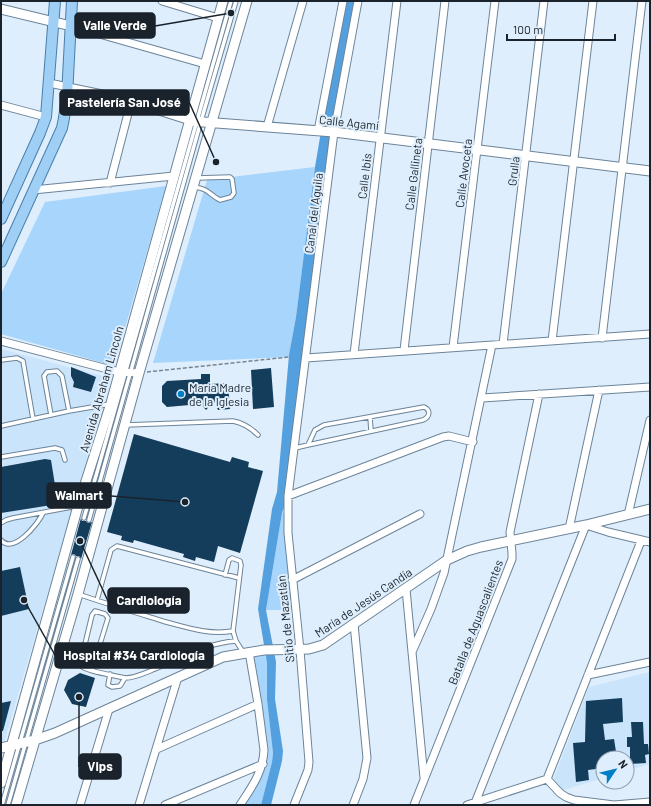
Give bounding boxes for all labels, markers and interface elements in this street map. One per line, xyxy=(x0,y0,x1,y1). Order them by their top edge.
callout: Valle Verde xyxy=(75,13,155,38)
scale bar xyxy=(507,16,615,42)
text: Valle Verde xyxy=(83,17,147,33)
text: 100 m xyxy=(513,22,543,36)
callout: Pastelería San José xyxy=(60,90,189,115)
text: Pastelería San José xyxy=(67,94,181,110)
street label: Calle Agamí xyxy=(319,112,380,132)
street label: Calle Gallineta xyxy=(402,137,424,211)
street label: Calle Avoceta xyxy=(452,138,474,208)
street label: Calle Ibis xyxy=(354,152,374,200)
street label: Grulla xyxy=(504,155,522,187)
street label: Canal del Aguila xyxy=(301,172,325,254)
street label: Avenida Abraham Lincoln xyxy=(76,324,126,454)
place label: María Madre de la Iglesia xyxy=(189,380,251,408)
marker: María Madre de la Iglesia xyxy=(176,389,186,399)
callout: Walmart xyxy=(47,483,111,508)
text: Walmart xyxy=(55,487,103,503)
street label: Batalla de Aguascalientes xyxy=(445,557,505,686)
street label: María de Jesús Candía xyxy=(312,564,414,640)
street label: Sitio de Mazatlán xyxy=(273,575,297,663)
callout: Cardiología xyxy=(108,588,189,613)
text: Cardiología xyxy=(116,592,182,608)
callout: Hospital #34 Cardiología xyxy=(55,643,213,668)
text: Hospital #34 Cardiología xyxy=(63,647,205,663)
north arrow xyxy=(595,750,635,790)
callout: Vips xyxy=(79,754,121,779)
text: N xyxy=(616,757,631,771)
text: Vips xyxy=(87,758,113,774)

